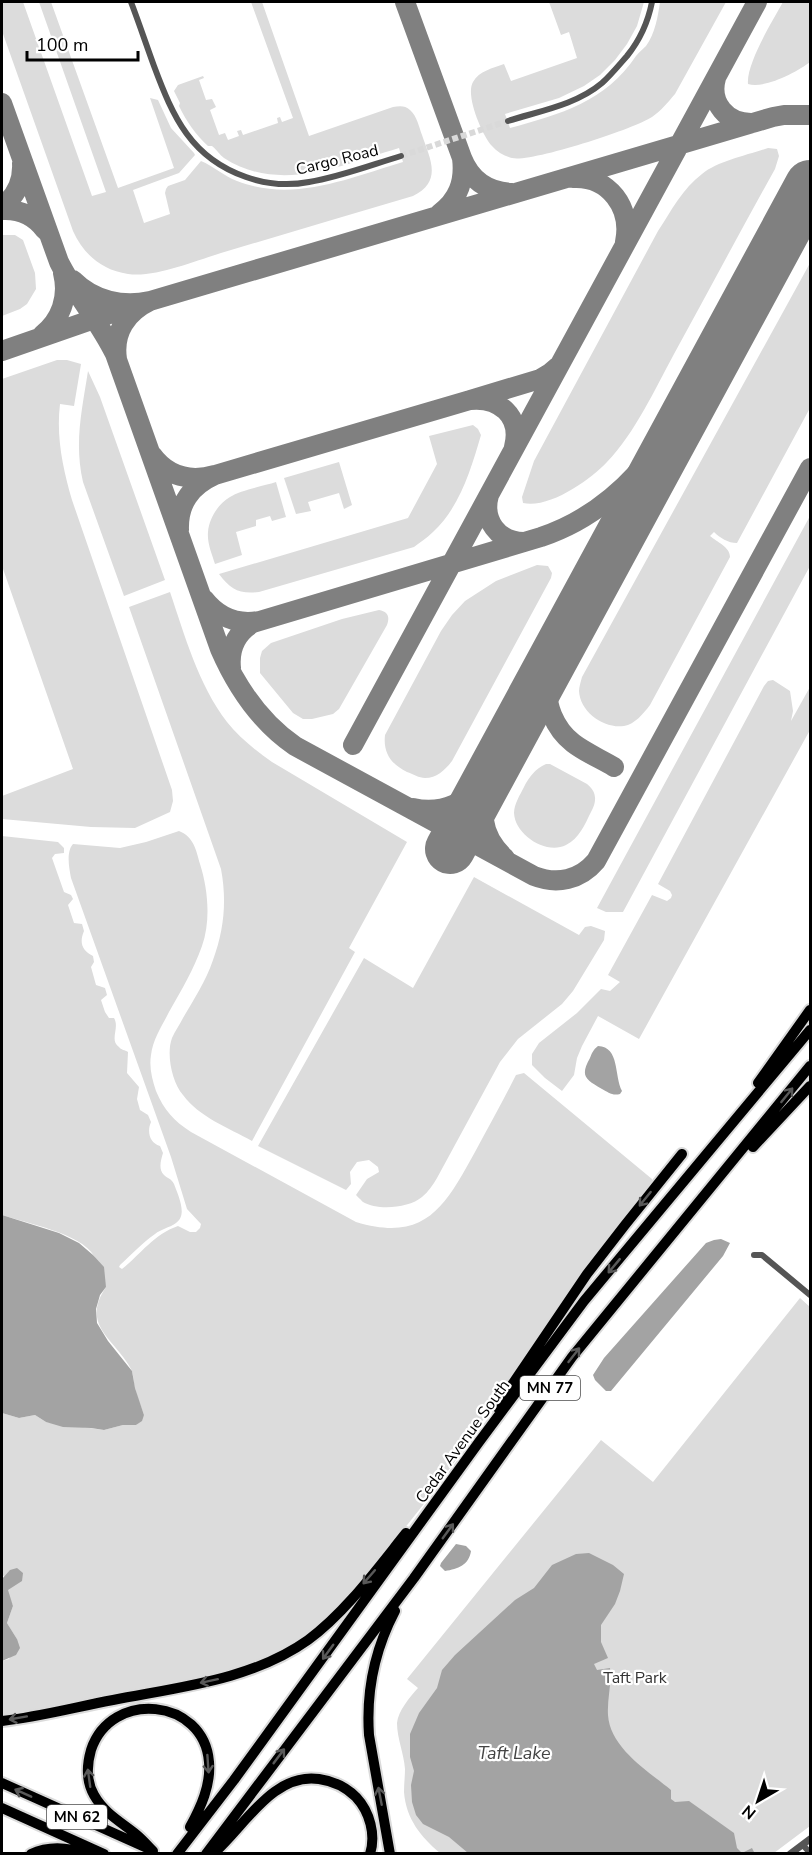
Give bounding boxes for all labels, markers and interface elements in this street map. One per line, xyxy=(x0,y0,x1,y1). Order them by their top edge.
scale bar xyxy=(27,24,138,62)
text: 100 m xyxy=(36,33,88,57)
street label: Cargo Road xyxy=(294,139,381,181)
one-way arrow xyxy=(780,1087,793,1103)
one-way arrow xyxy=(639,1191,652,1207)
one-way arrow xyxy=(607,1258,620,1274)
one-way arrow xyxy=(568,1348,581,1364)
street label: Cedar Avenue South xyxy=(411,1376,515,1508)
road number: MN 77 xyxy=(520,1376,580,1400)
one-way arrow xyxy=(442,1523,454,1539)
one-way arrow xyxy=(362,1569,376,1584)
one-way arrow xyxy=(321,1643,334,1659)
park label: Taft Park xyxy=(603,1667,668,1689)
one-way arrow xyxy=(200,1675,219,1687)
one-way arrow xyxy=(9,1713,28,1724)
water label: Taft Lake xyxy=(477,1741,551,1765)
one-way arrow xyxy=(273,1749,286,1765)
one-way arrow xyxy=(203,1753,214,1773)
one-way arrow xyxy=(84,1768,95,1788)
north arrow xyxy=(728,1771,788,1831)
one-way arrow xyxy=(14,1787,33,1798)
one-way arrow xyxy=(374,1787,385,1806)
text: N xyxy=(738,1800,761,1824)
road number: MN 62 xyxy=(47,1805,107,1829)

